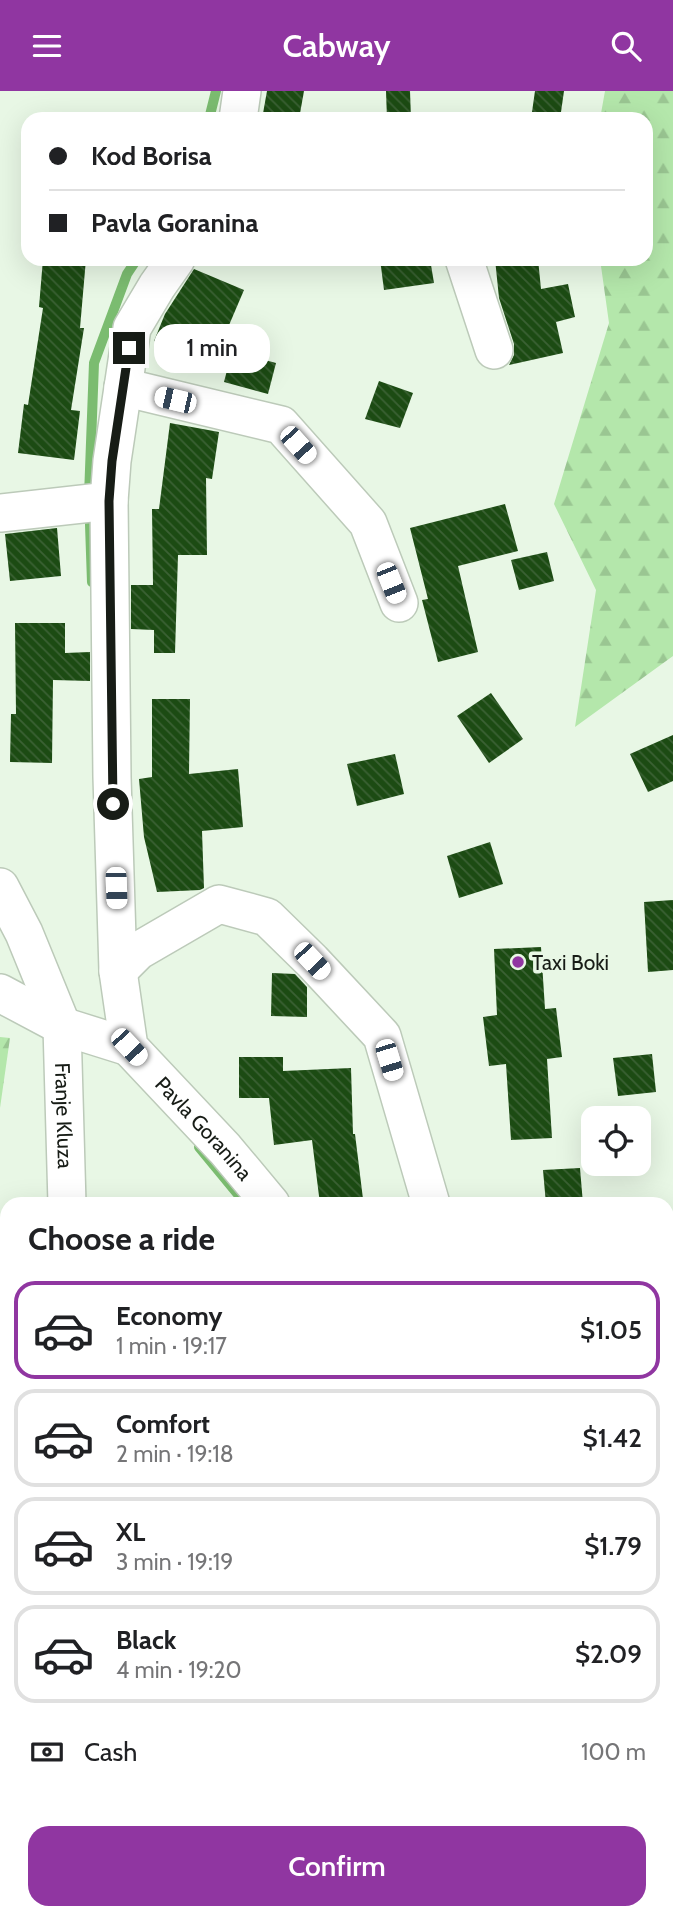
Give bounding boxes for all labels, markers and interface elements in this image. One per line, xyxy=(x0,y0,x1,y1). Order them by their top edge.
text: Cabway xyxy=(282,26,391,65)
icon: menu xyxy=(28,27,66,65)
icon: search xyxy=(607,27,645,65)
text: Kod Borisa xyxy=(91,140,212,172)
text: Pavla Goranina xyxy=(91,207,258,239)
callout: 1 min xyxy=(154,323,269,373)
route end xyxy=(113,332,145,364)
text: 1 min xyxy=(186,334,238,362)
car xyxy=(153,385,198,415)
car xyxy=(277,422,320,468)
car xyxy=(374,560,409,606)
route start xyxy=(97,788,129,820)
car xyxy=(105,867,128,909)
car xyxy=(290,938,335,984)
place label: Taxi Boki xyxy=(532,950,609,975)
marker: Taxi Boki xyxy=(510,954,526,970)
car xyxy=(107,1024,152,1070)
car xyxy=(373,1037,406,1083)
street label: Franje Kluza xyxy=(51,1062,79,1169)
street label: Pavla Goranina xyxy=(151,1071,258,1185)
map controls xyxy=(581,1106,651,1176)
button: locate xyxy=(581,1106,651,1176)
text: Choose a ride xyxy=(28,1219,215,1258)
icon: car xyxy=(32,1299,95,1362)
text: Economy xyxy=(116,1300,222,1332)
text: $1.05 xyxy=(580,1314,642,1346)
text: 1 min · 19:17 xyxy=(116,1332,227,1360)
icon: car xyxy=(32,1407,95,1470)
text: Comfort xyxy=(116,1408,210,1440)
text: $1.42 xyxy=(583,1422,642,1454)
text: 2 min · 19:18 xyxy=(116,1440,234,1468)
icon: car xyxy=(32,1515,95,1578)
text: XL xyxy=(116,1516,145,1548)
text: $1.79 xyxy=(584,1530,642,1562)
text: 3 min · 19:19 xyxy=(116,1548,233,1576)
icon: car xyxy=(32,1623,95,1686)
text: Black xyxy=(116,1624,176,1656)
text: $2.09 xyxy=(575,1638,642,1670)
text: 4 min · 19:20 xyxy=(116,1656,242,1684)
icon: cash xyxy=(28,1733,66,1771)
text: Cash xyxy=(84,1736,137,1768)
text: 100 m xyxy=(581,1738,646,1766)
button: Confirm xyxy=(28,1826,646,1906)

